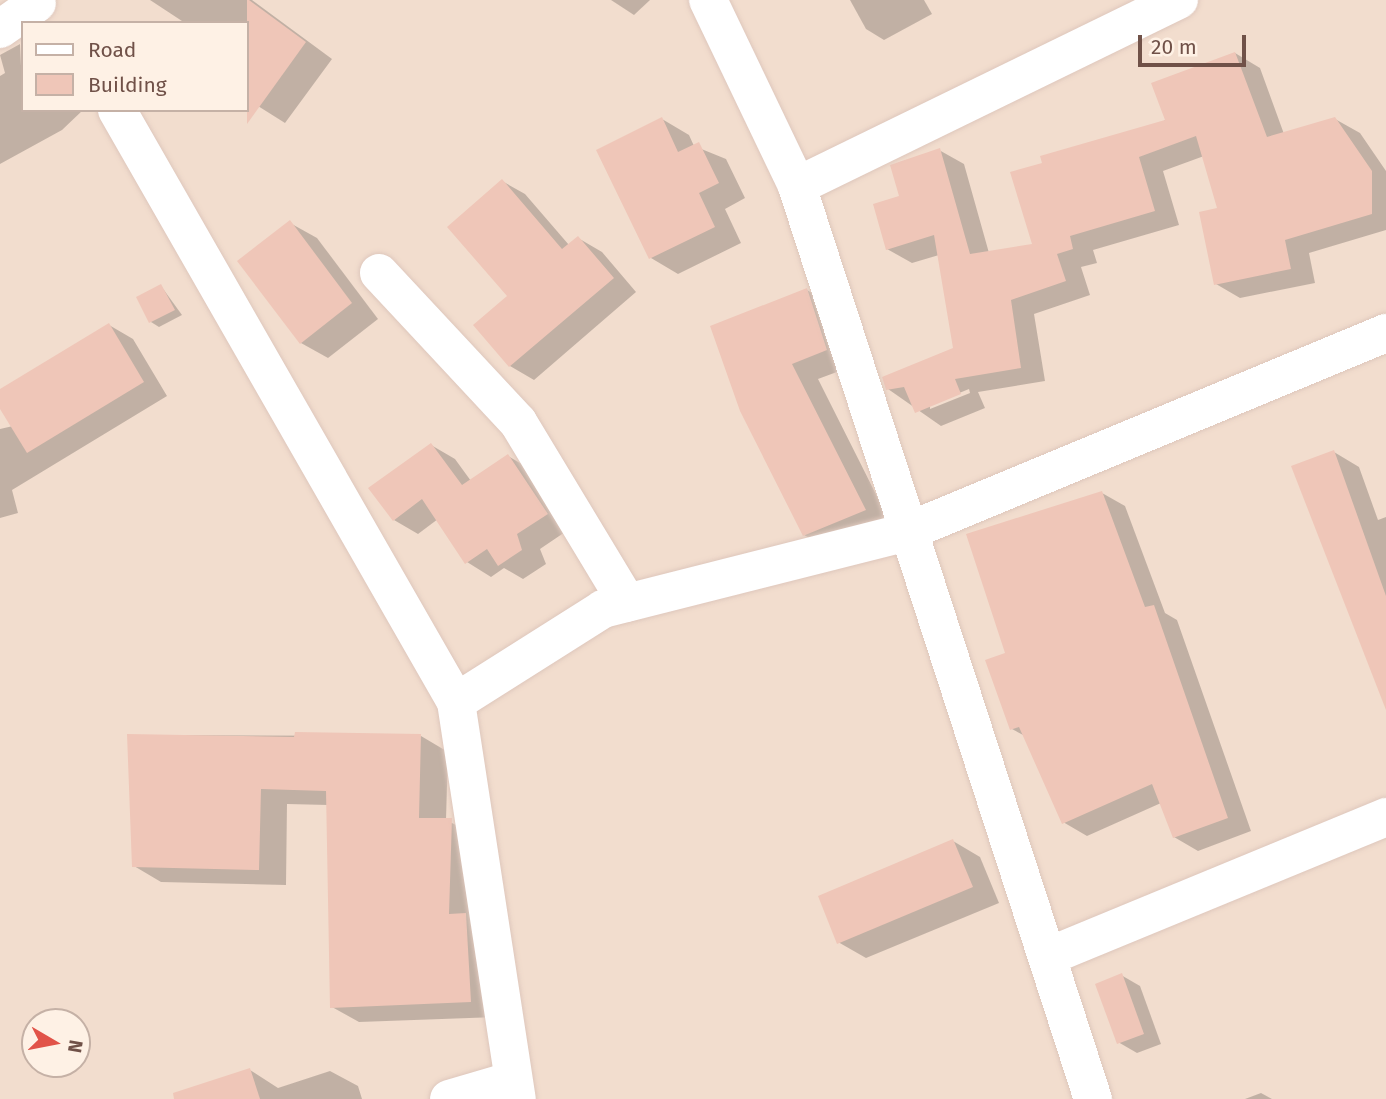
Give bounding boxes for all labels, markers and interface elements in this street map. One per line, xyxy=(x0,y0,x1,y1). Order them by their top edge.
legend xyxy=(21,21,248,112)
scale bar xyxy=(1141,21,1250,65)
text: 20 m xyxy=(1151,34,1197,60)
text: Road xyxy=(88,37,136,63)
text: Building xyxy=(88,72,167,98)
north arrow xyxy=(21,1008,91,1078)
text: N xyxy=(63,1038,88,1055)

